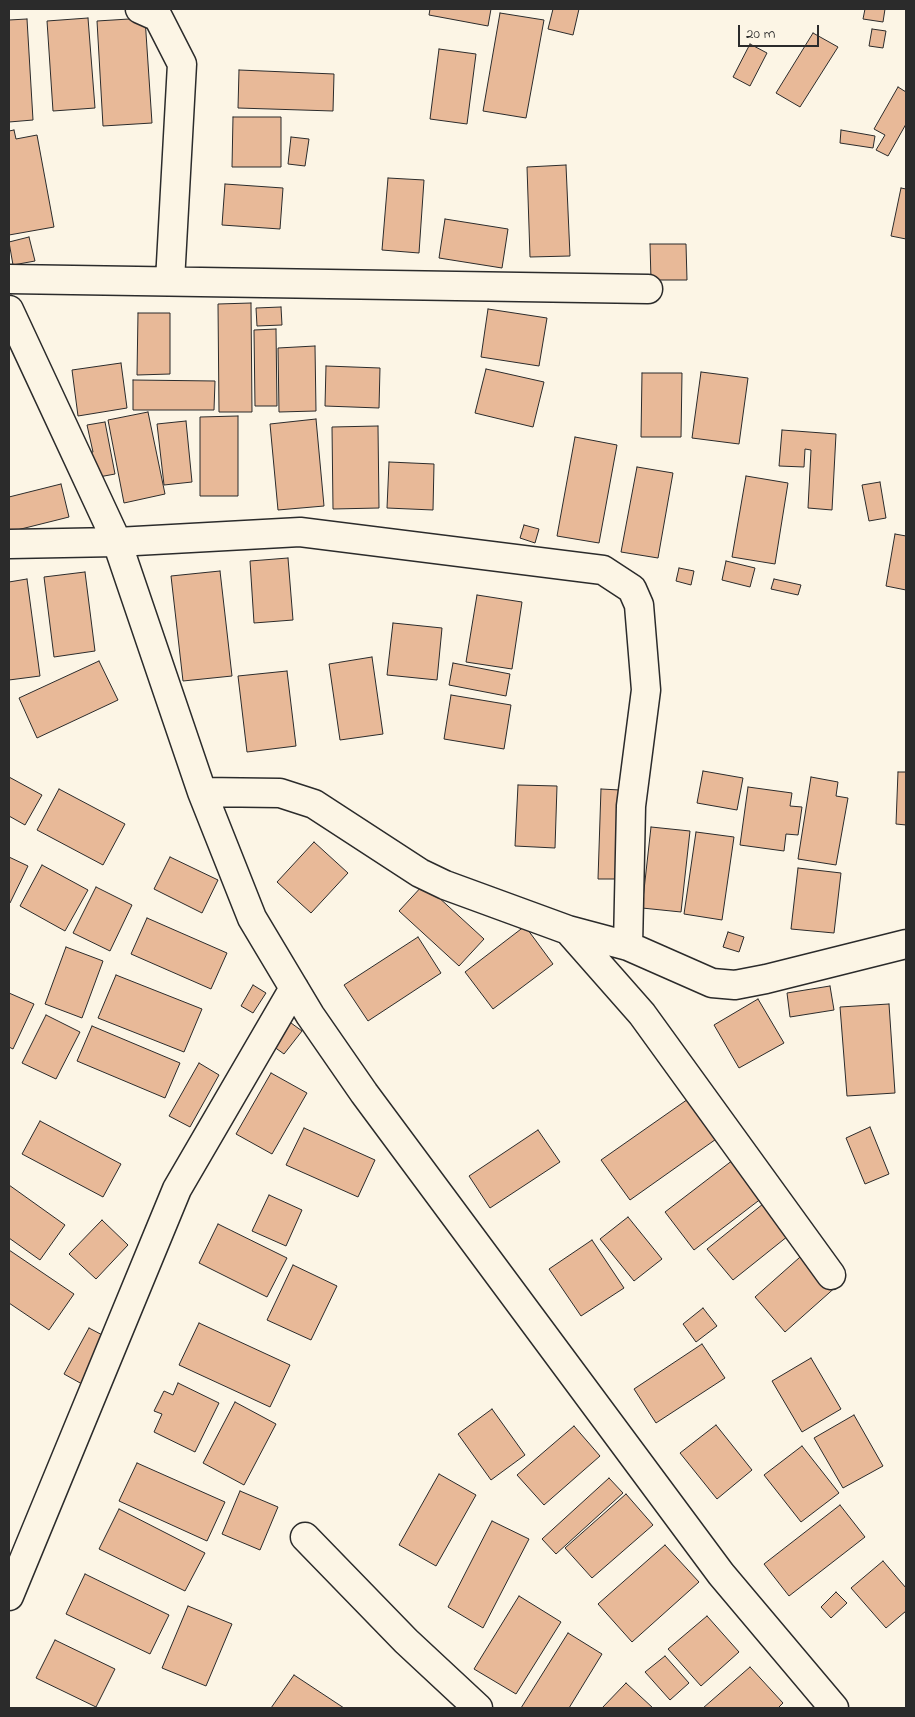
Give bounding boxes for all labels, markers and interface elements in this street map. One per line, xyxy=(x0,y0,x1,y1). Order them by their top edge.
scale bar xyxy=(740,15,821,47)
text: 20 m xyxy=(746,23,775,45)

